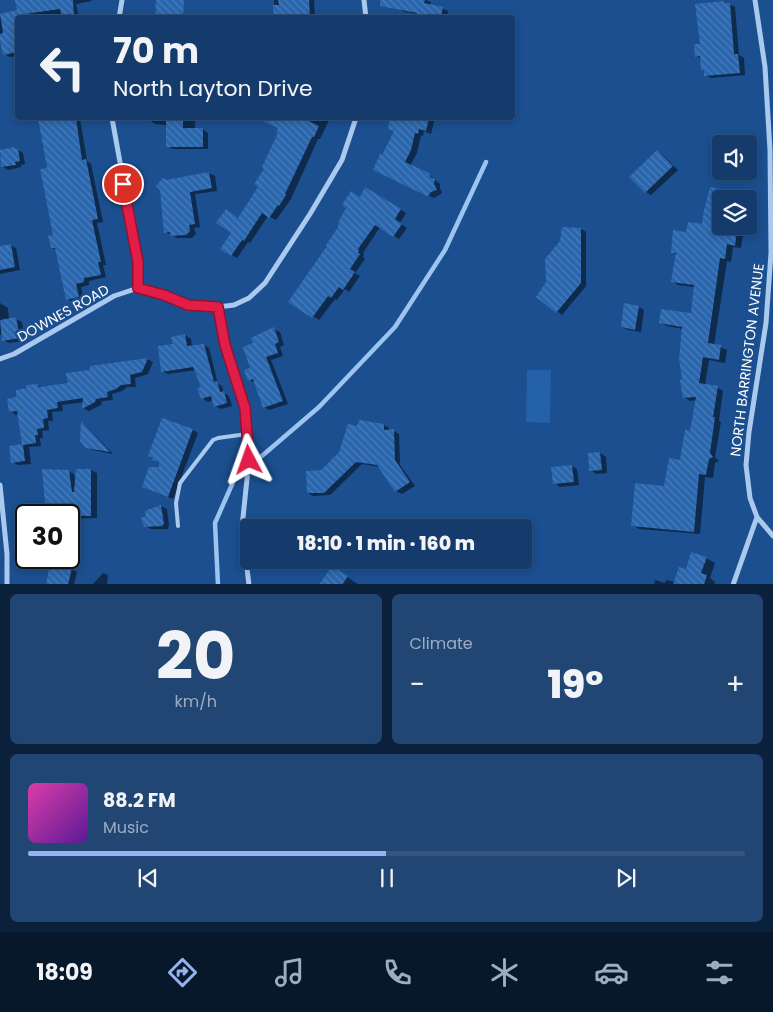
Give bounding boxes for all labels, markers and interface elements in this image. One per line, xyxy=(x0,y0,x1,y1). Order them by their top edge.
text: 70 m xyxy=(113,26,199,75)
icon: left xyxy=(30,35,95,100)
text: North Layton Drive xyxy=(113,73,313,104)
map controls xyxy=(712,135,757,235)
button: sound xyxy=(712,135,757,180)
pin xyxy=(102,163,144,205)
icon: arrive xyxy=(109,170,137,198)
button: layers xyxy=(712,190,757,235)
street label: NORTH BARRINGTON AVENUE xyxy=(725,262,769,458)
street label: DOWNES ROAD xyxy=(13,279,113,347)
position arrow xyxy=(222,433,274,485)
speed limit sign: 30 xyxy=(15,504,80,569)
text: 18:10 · 1 min · 160 m xyxy=(297,530,475,557)
text: 20 xyxy=(156,611,236,702)
text: Climate xyxy=(410,632,473,655)
text: 19° xyxy=(547,658,603,711)
text: − xyxy=(410,665,425,704)
text: + xyxy=(726,665,745,704)
text: km/h xyxy=(174,690,217,713)
text: 88.2 FM xyxy=(103,787,176,814)
text: Music xyxy=(103,816,149,839)
icon: previous xyxy=(134,864,162,892)
icon: pause xyxy=(373,864,401,892)
icon: next xyxy=(612,864,640,892)
icon: directions xyxy=(165,955,200,990)
icon: music xyxy=(272,955,307,990)
icon: phone xyxy=(380,955,415,990)
icon: climate xyxy=(487,955,522,990)
icon: car xyxy=(594,955,629,990)
icon: filters xyxy=(702,955,737,990)
text: 18:09 xyxy=(36,957,93,988)

